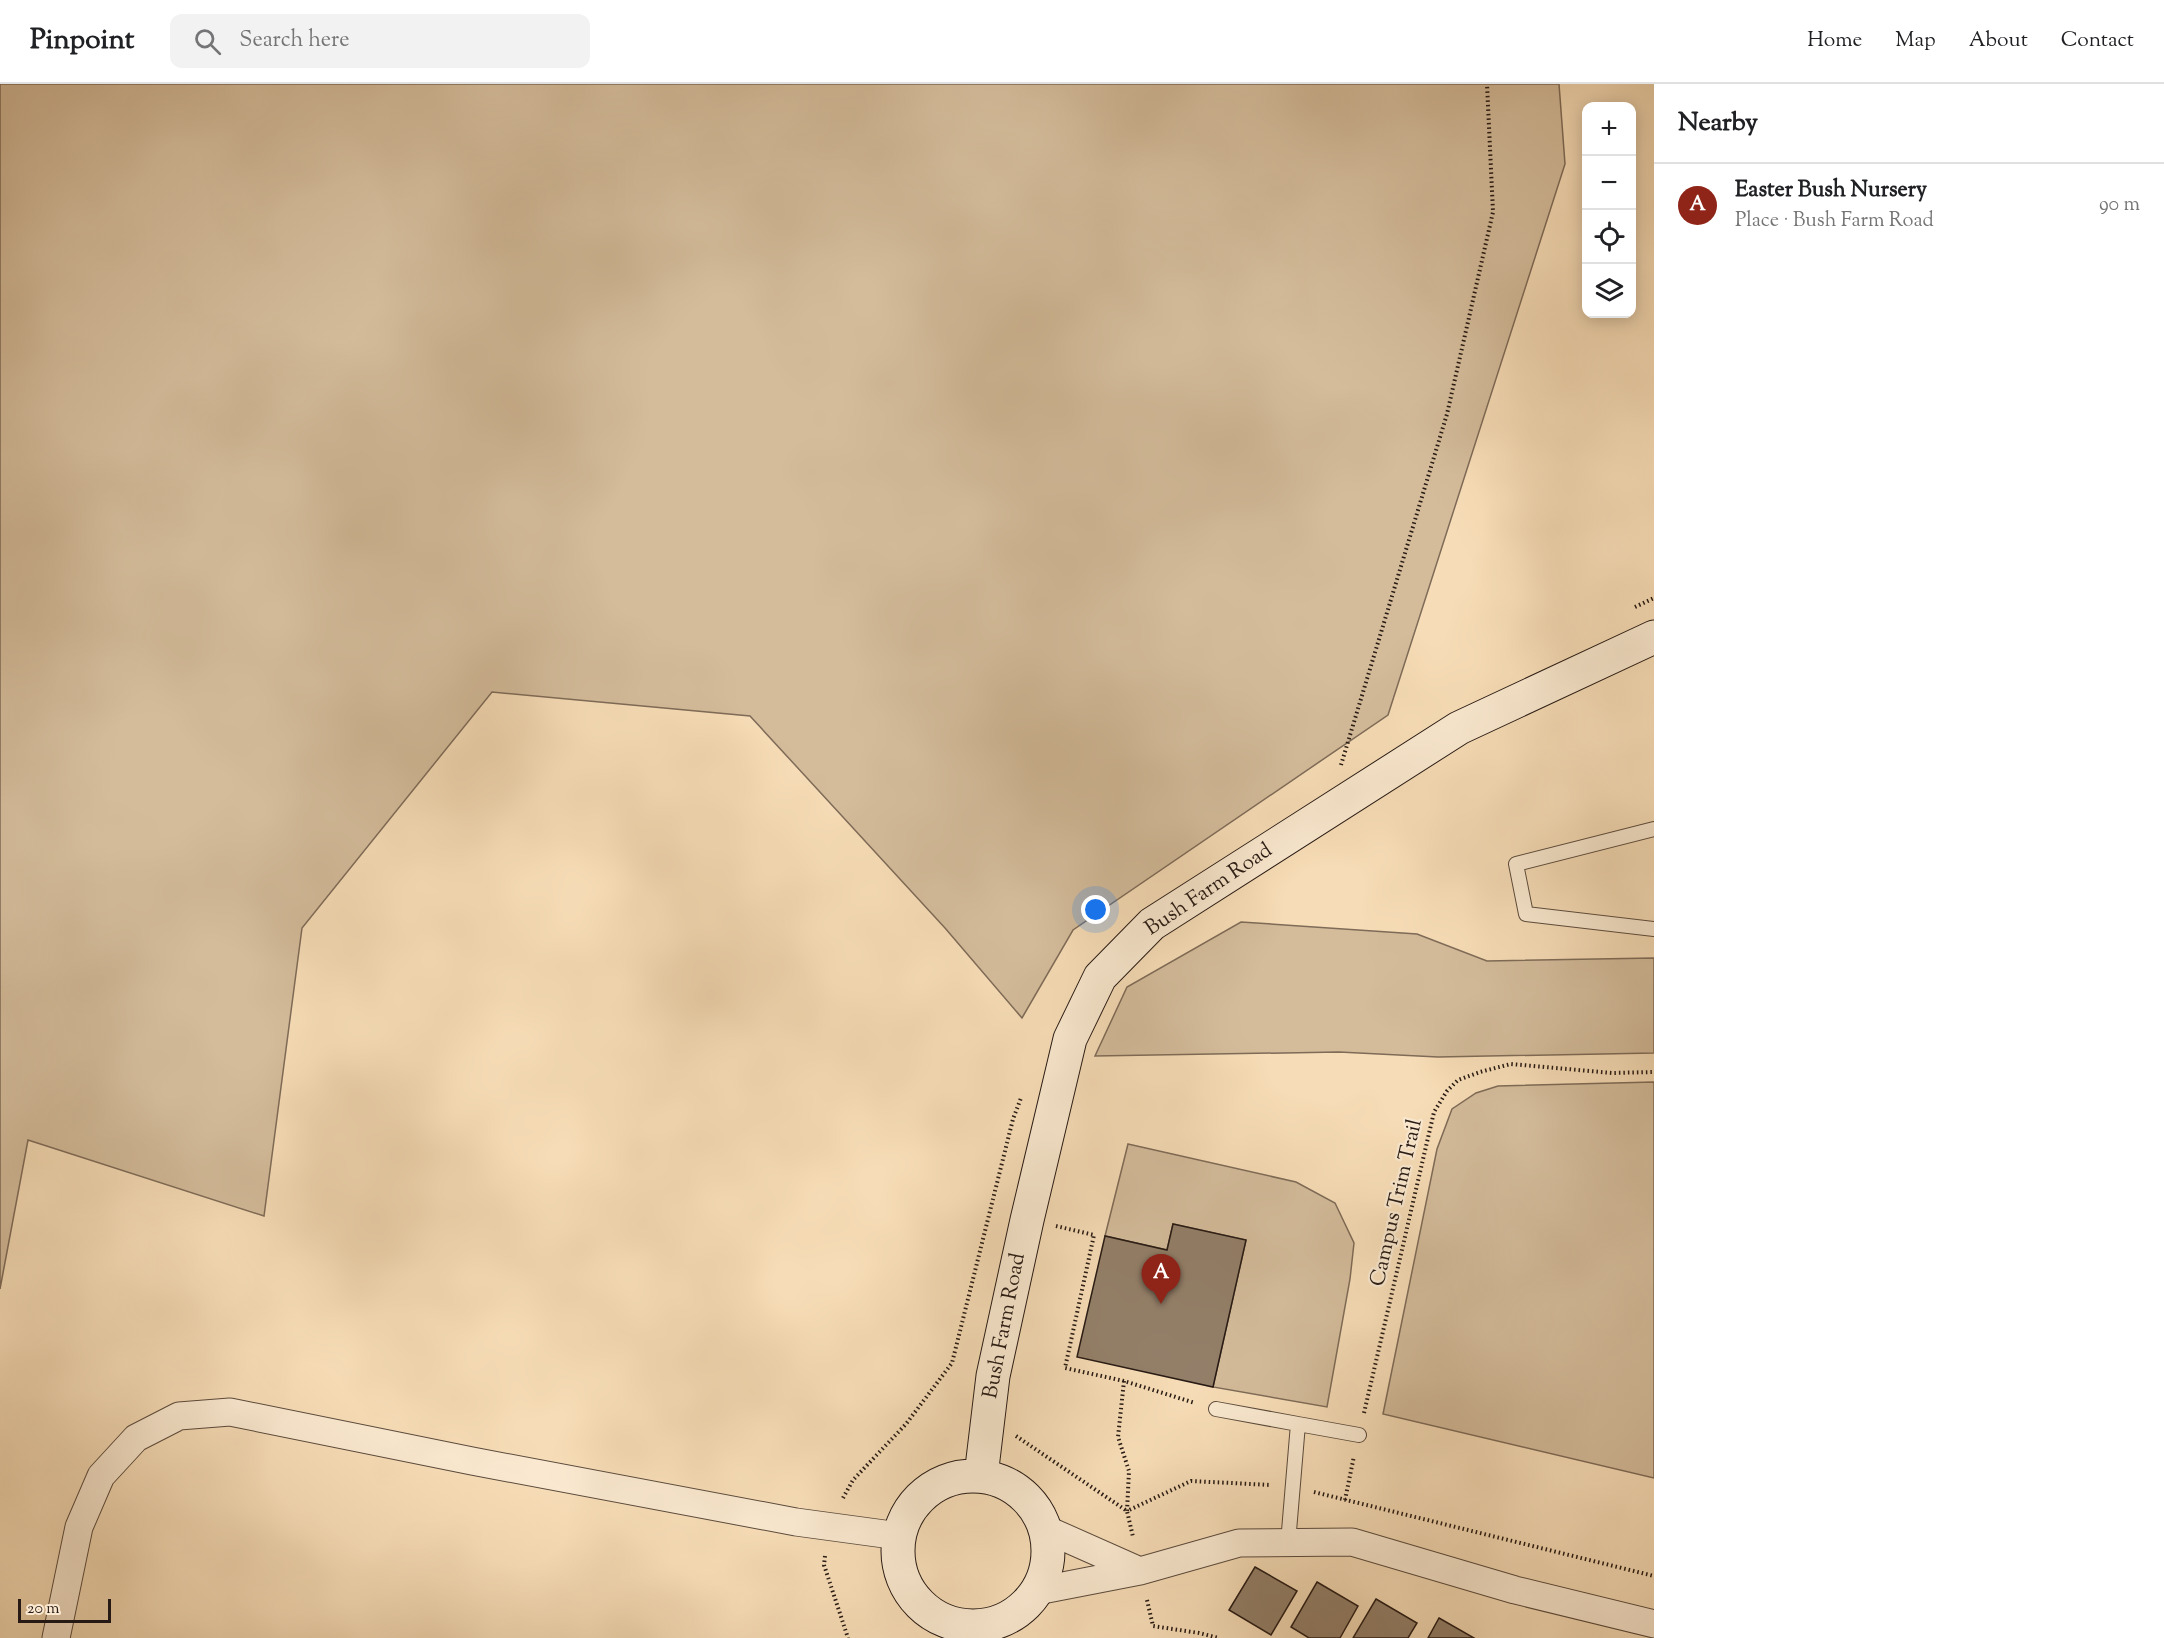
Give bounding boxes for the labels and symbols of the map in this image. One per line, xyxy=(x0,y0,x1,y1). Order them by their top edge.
street label: Bush Farm Road xyxy=(1139,836,1279,944)
your location xyxy=(1081,895,1110,924)
street label: Campus Trim Trail xyxy=(1363,1116,1431,1290)
street label: Bush Farm Road xyxy=(976,1250,1034,1402)
pin: A xyxy=(1142,1254,1180,1304)
scale bar xyxy=(18,1596,111,1624)

